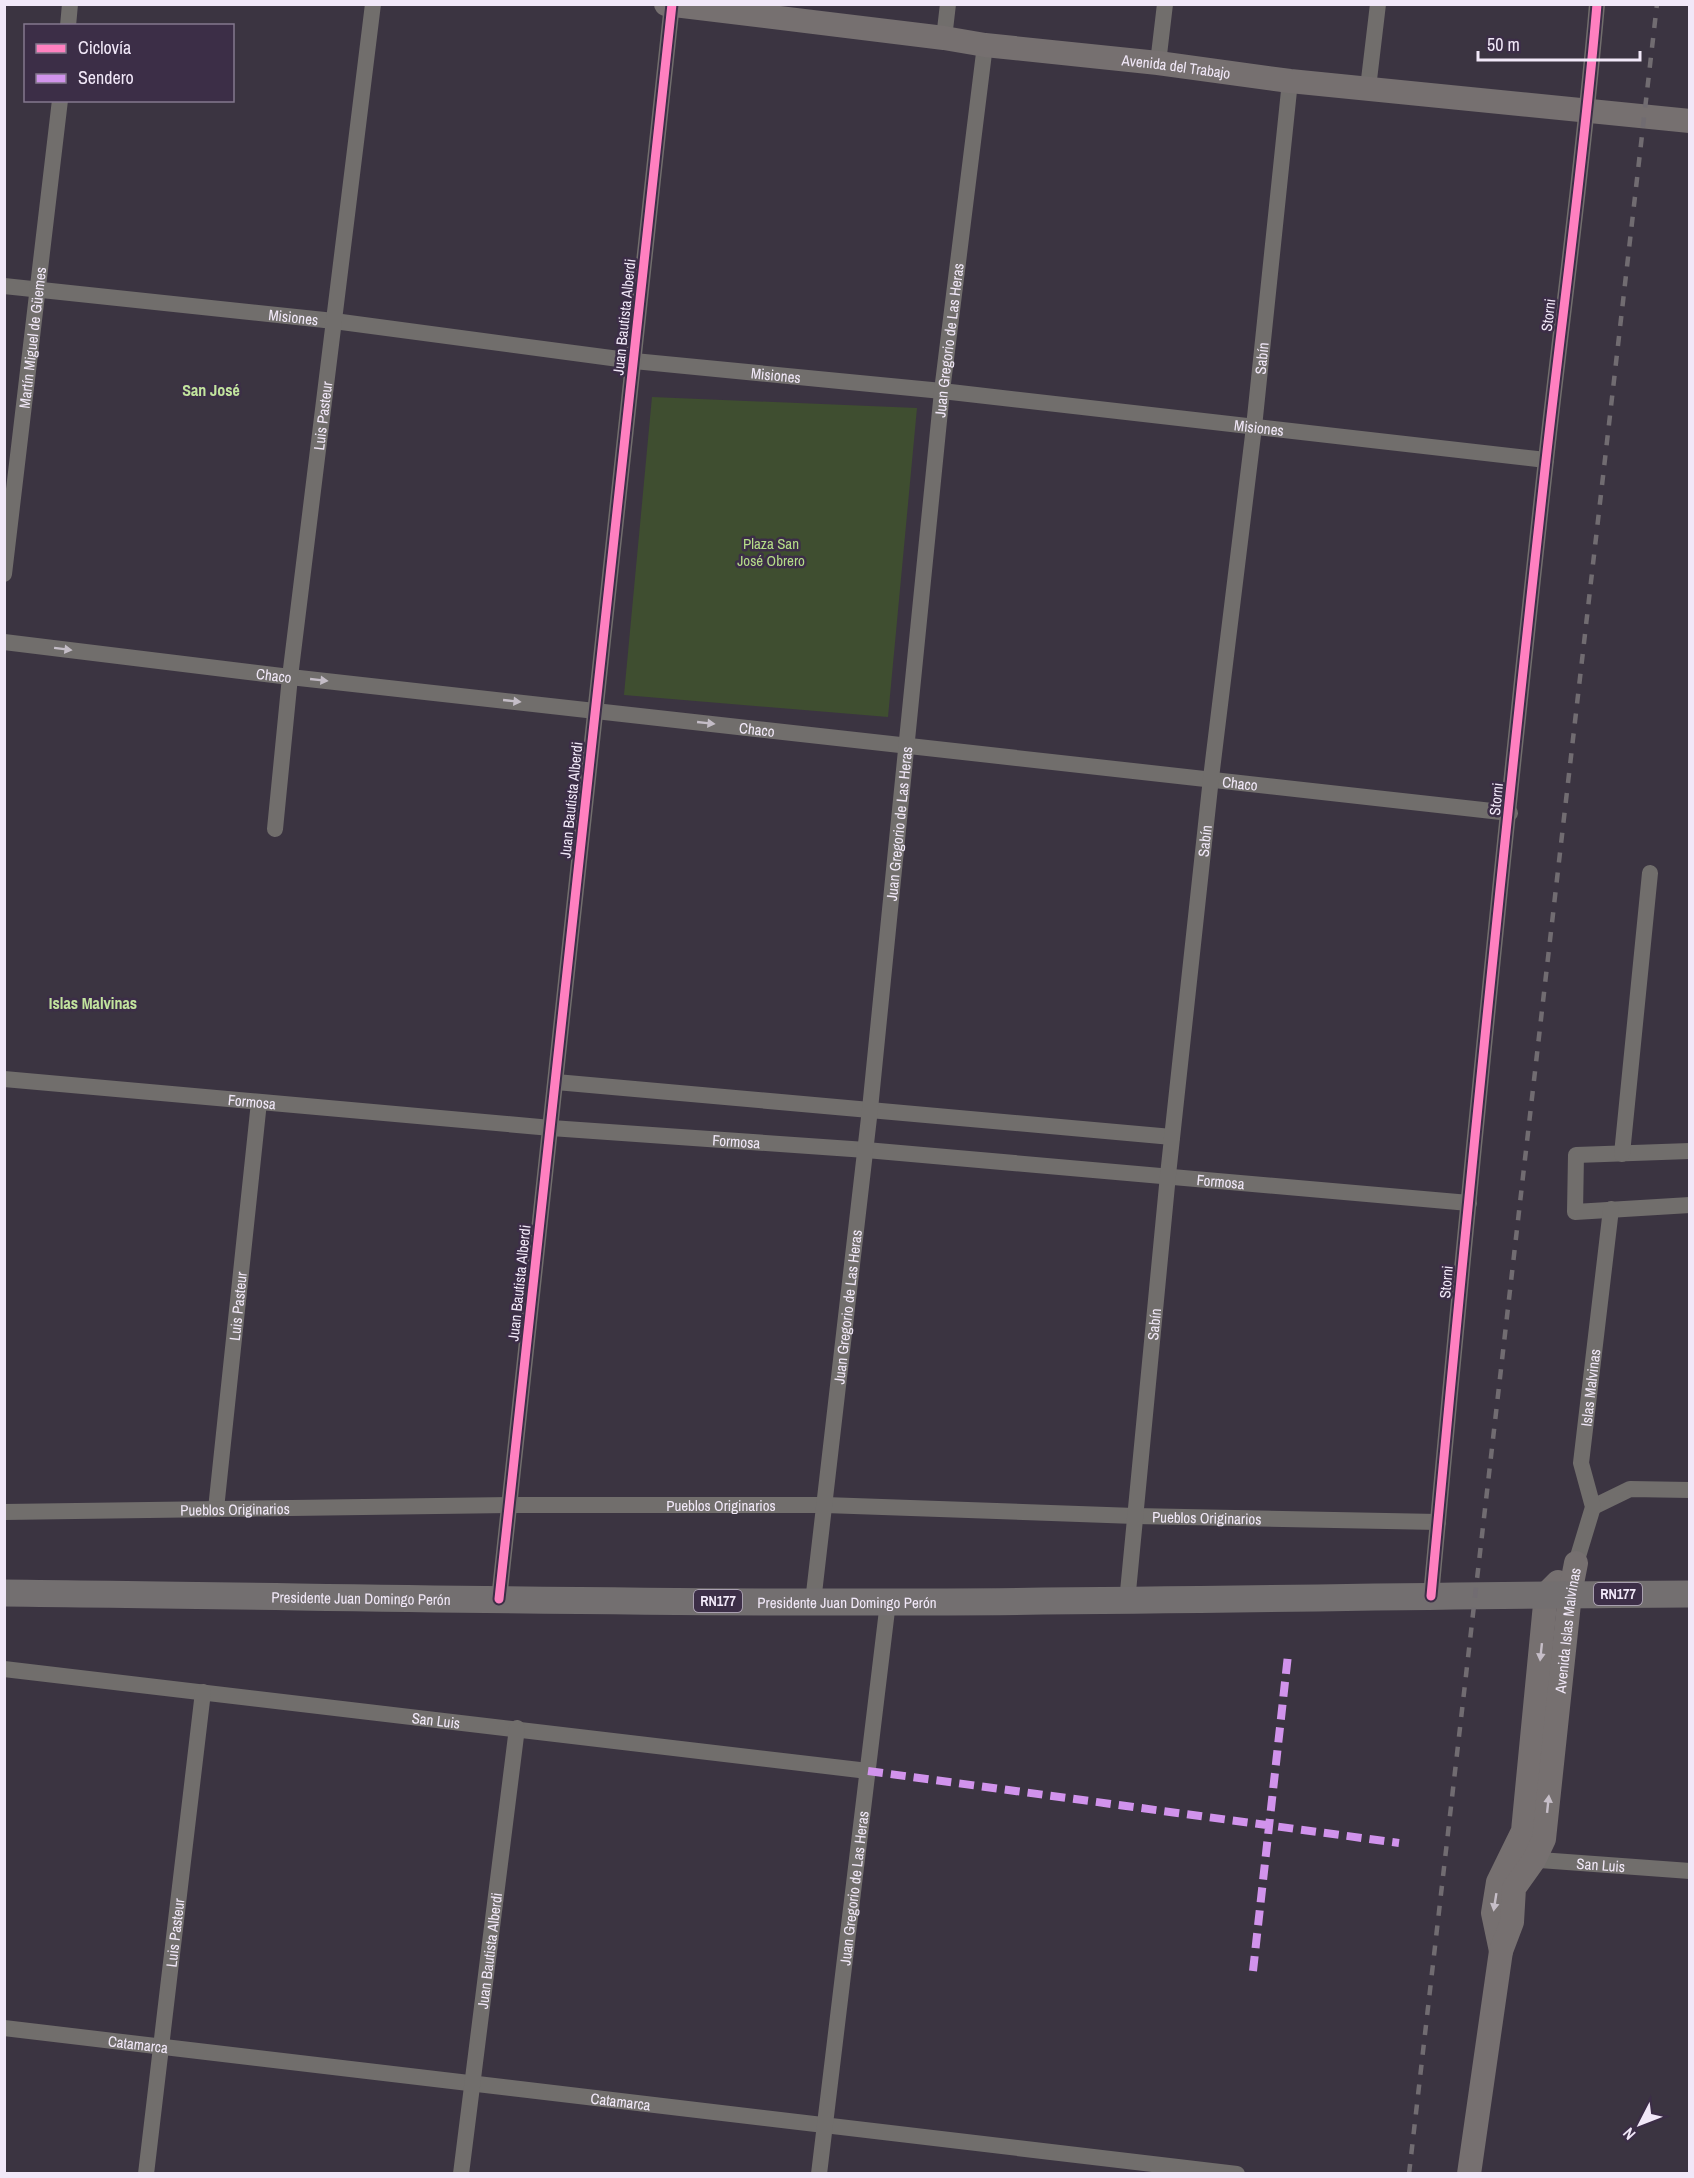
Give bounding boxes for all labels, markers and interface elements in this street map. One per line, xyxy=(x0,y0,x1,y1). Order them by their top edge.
legend xyxy=(24,24,234,102)
scale bar xyxy=(1478,24,1640,62)
text: 50 m xyxy=(1487,32,1520,57)
text: Ciclovía xyxy=(78,35,131,60)
street label: Avenida del Trabajo xyxy=(1120,49,1232,83)
text: Sendero xyxy=(78,65,134,90)
street label: Juan Bautista Alberdi xyxy=(607,258,641,376)
street label: Juan Gregorio de Las Heras xyxy=(929,262,968,418)
street label: Martín Miguel de Güemes xyxy=(13,266,51,410)
street label: Storni xyxy=(1536,297,1560,333)
street label: Misiones xyxy=(267,304,319,330)
street label: Sabín xyxy=(1249,341,1273,375)
street label: Misiones xyxy=(750,362,802,388)
district label: San José xyxy=(182,379,240,401)
street label: Luis Pasteur xyxy=(308,380,337,451)
street label: Misiones xyxy=(1233,414,1285,440)
park label: Plaza San José Obrero xyxy=(737,533,805,571)
one-way arrow xyxy=(53,644,72,654)
street label: Chaco xyxy=(255,662,293,688)
one-way arrow xyxy=(309,675,328,685)
one-way arrow xyxy=(503,697,522,706)
street label: Chaco xyxy=(738,717,776,741)
one-way arrow xyxy=(697,718,716,728)
street label: Juan Bautista Alberdi xyxy=(554,741,588,859)
street label: Juan Gregorio de Las Heras xyxy=(880,745,917,902)
street label: Chaco xyxy=(1221,770,1259,795)
street label: Storni xyxy=(1484,782,1508,816)
street label: Sabín xyxy=(1192,824,1216,858)
district label: Islas Malvinas xyxy=(49,992,137,1014)
street label: Formosa xyxy=(227,1089,277,1114)
street label: Formosa xyxy=(712,1129,761,1153)
street label: Formosa xyxy=(1196,1169,1246,1194)
street label: Juan Bautista Alberdi xyxy=(502,1224,536,1342)
street label: Juan Gregorio de Las Heras xyxy=(828,1229,866,1385)
street label: Storni xyxy=(1434,1265,1458,1299)
street label: Luis Pasteur xyxy=(223,1271,252,1342)
street label: Sabín xyxy=(1142,1307,1166,1341)
street label: Islas Malvinas xyxy=(1575,1348,1605,1428)
street label: Pueblos Originarios xyxy=(666,1495,776,1516)
street label: Pueblos Originarios xyxy=(180,1498,290,1520)
street label: Pueblos Originarios xyxy=(1152,1506,1262,1529)
street label: Avenida Islas Malvinas xyxy=(1549,1566,1585,1695)
road number: RN177 xyxy=(1594,1583,1642,1605)
street label: Presidente Juan Domingo Perón xyxy=(271,1586,451,1610)
road number: RN177 xyxy=(694,1590,742,1612)
street label: Presidente Juan Domingo Perón xyxy=(757,1591,937,1613)
one-way arrow xyxy=(1536,1643,1546,1662)
street label: San Luis xyxy=(411,1707,461,1733)
one-way arrow xyxy=(1543,1795,1553,1814)
street label: Juan Gregorio de Las Heras xyxy=(834,1810,873,1966)
street label: San Luis xyxy=(1576,1852,1626,1877)
street label: Juan Bautista Alberdi xyxy=(471,1891,507,2010)
one-way arrow xyxy=(1490,1893,1499,1912)
street label: Luis Pasteur xyxy=(160,1897,189,1968)
street label: Catamarca xyxy=(107,2030,169,2058)
street label: Catamarca xyxy=(590,2087,652,2115)
north arrow xyxy=(1610,2094,1670,2154)
text: N xyxy=(1618,2123,1640,2145)

